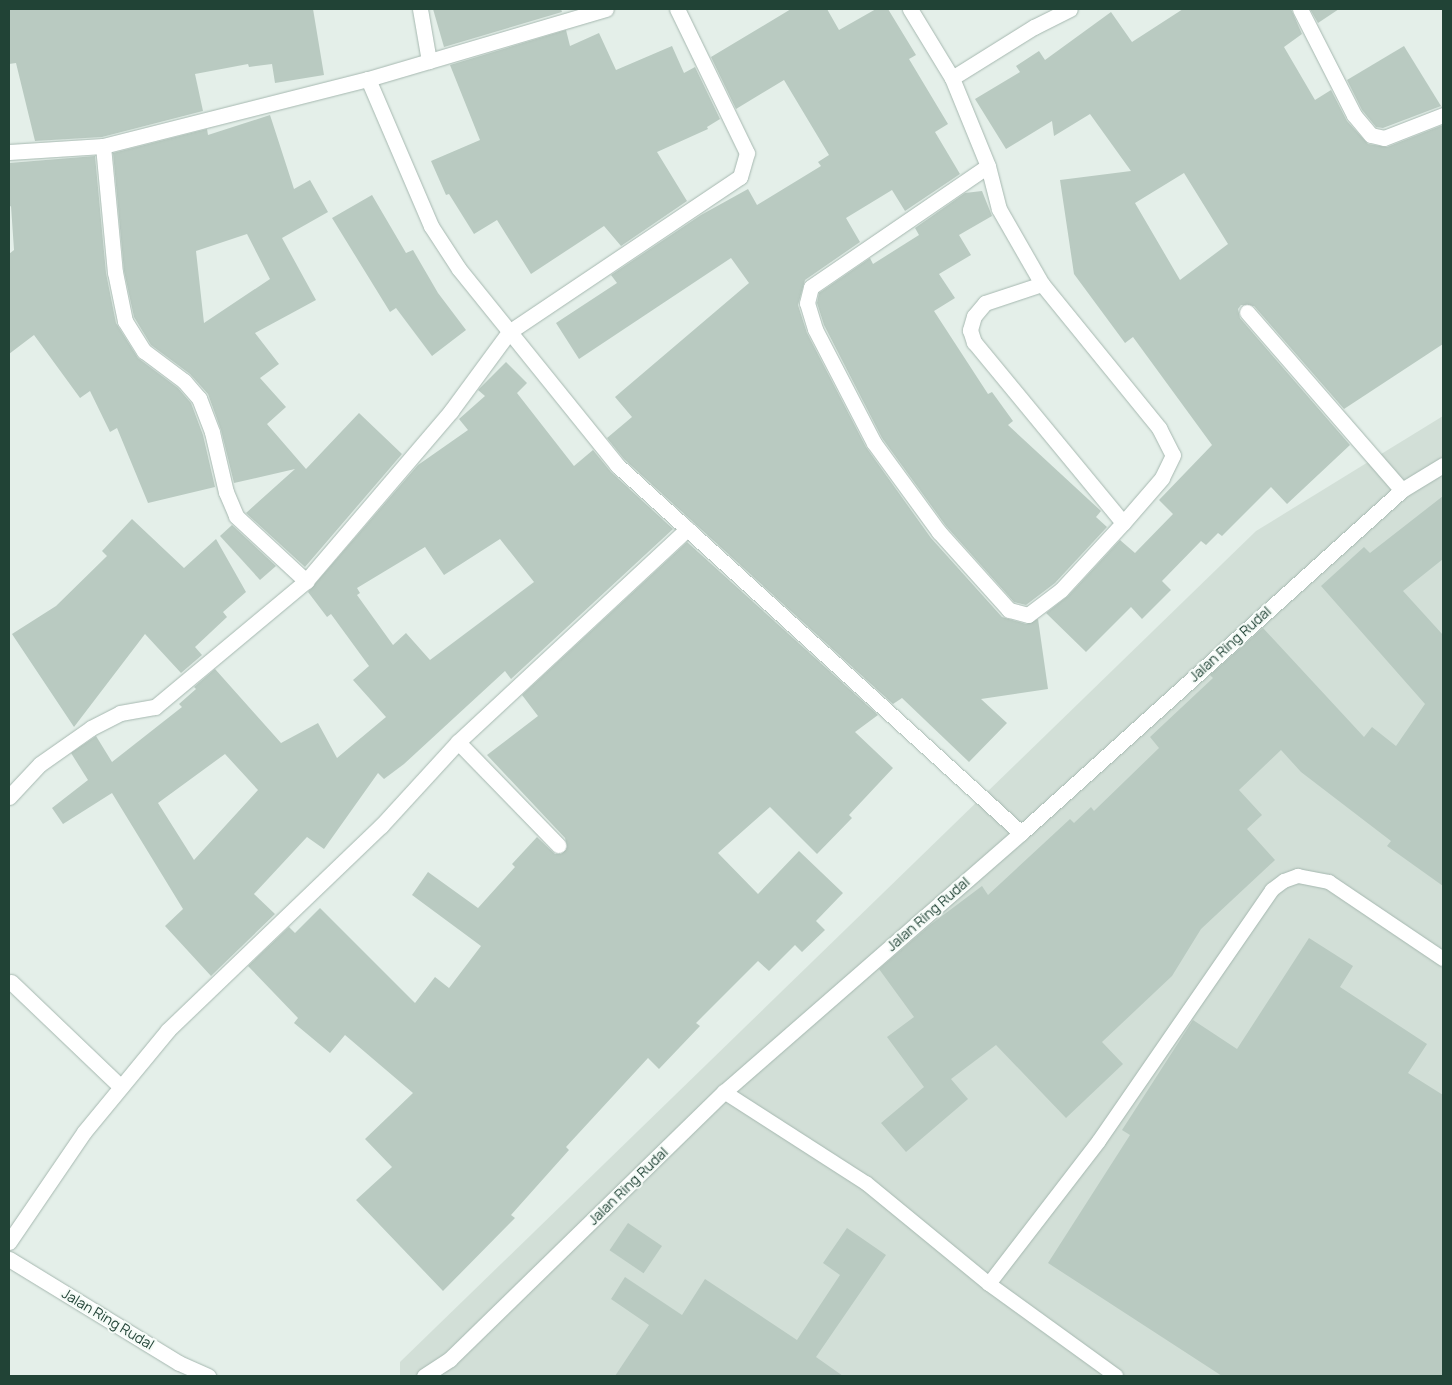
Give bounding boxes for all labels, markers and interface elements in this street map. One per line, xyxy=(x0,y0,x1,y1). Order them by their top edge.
street label: Jalan Ring Rudal xyxy=(1186,603,1274,685)
street label: Jalan Ring Rudal xyxy=(883,873,973,955)
street label: Jalan Ring Rudal xyxy=(585,1144,671,1228)
street label: Jalan Ring Rudal xyxy=(59,1285,157,1353)

